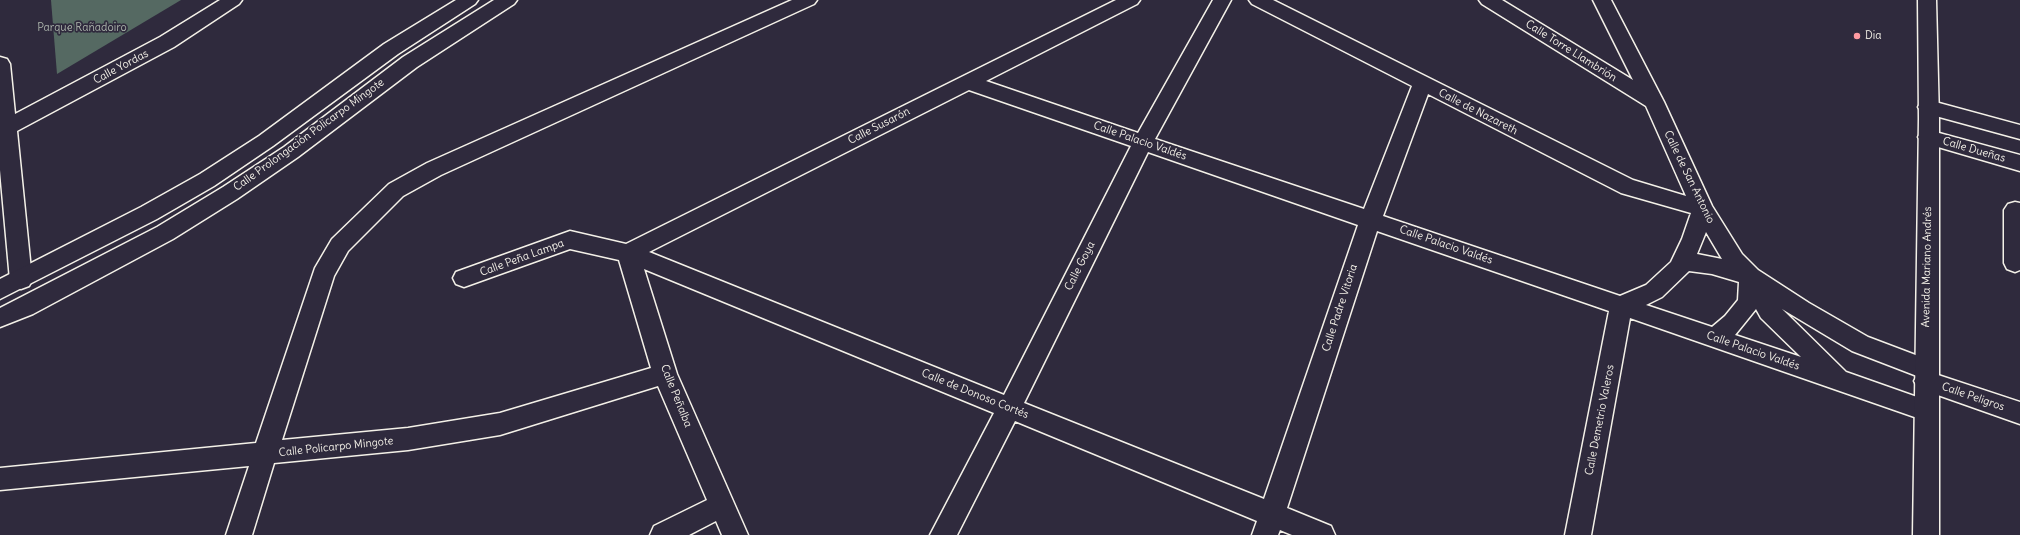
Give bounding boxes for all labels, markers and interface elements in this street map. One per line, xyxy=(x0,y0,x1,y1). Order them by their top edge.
street label: Calle Torre Llambrión xyxy=(1523,18,1619,84)
park label: Parque Rañadoiro xyxy=(37,21,127,35)
place label: Dia xyxy=(1865,29,1882,43)
marker: Dia xyxy=(1852,31,1862,41)
street label: Calle Yordas xyxy=(91,47,151,87)
street label: Calle Prolongación Policarpo Mingote xyxy=(231,76,387,194)
street label: Calle de Nazareth xyxy=(1436,86,1520,138)
street label: Calle Susarón xyxy=(846,105,912,147)
street label: Calle Palacio Valdés xyxy=(1092,119,1188,163)
street label: Calle de San Antonio xyxy=(1661,128,1717,226)
street label: Calle Dueñas xyxy=(1941,135,2007,165)
street label: Avenida Mariano Andrés xyxy=(1919,206,1935,328)
street label: Calle Palacio Valdés xyxy=(1398,223,1494,267)
street label: Calle Peña Lampa xyxy=(478,237,566,279)
street label: Calle Goya xyxy=(1062,239,1098,293)
street label: Calle Padre Vitoria xyxy=(1320,263,1360,353)
street label: Calle Palacio Valdés xyxy=(1705,329,1801,373)
street label: Calle Peñalba xyxy=(657,363,695,429)
street label: Calle Demetrio Valeros xyxy=(1583,364,1617,476)
street label: Calle de Donoso Cortés xyxy=(919,366,1031,422)
street label: Calle Peligros xyxy=(1940,380,2006,414)
street label: Calle Policarpo Mingote xyxy=(278,434,394,460)

